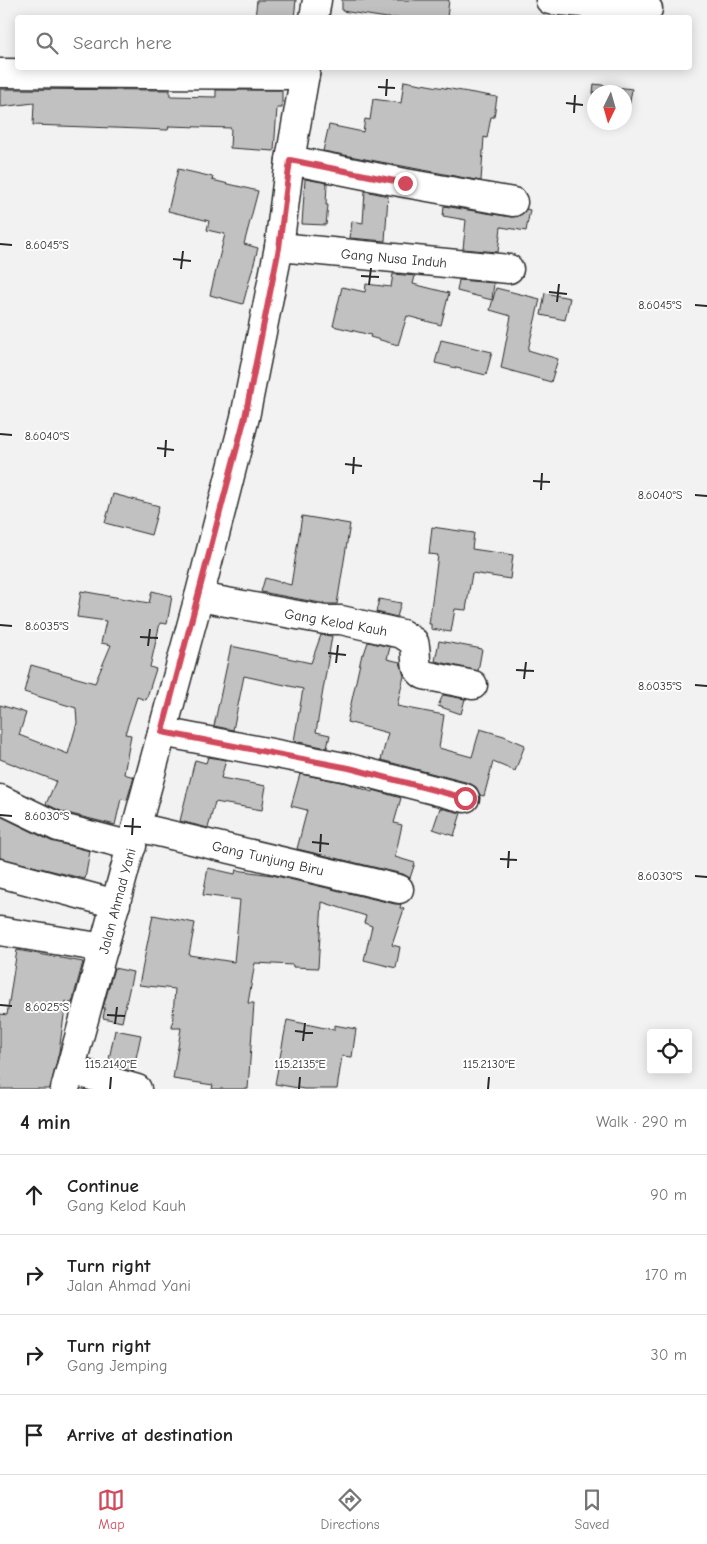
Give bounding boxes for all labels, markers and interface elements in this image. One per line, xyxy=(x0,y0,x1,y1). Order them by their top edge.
search box xyxy=(15,15,692,70)
icon: search xyxy=(33,29,61,57)
text: Search here xyxy=(73,32,172,54)
north arrow xyxy=(587,85,632,130)
route end xyxy=(394,172,417,195)
text: 8.6045°S xyxy=(25,238,69,252)
street label: Gang Nusa Induh xyxy=(340,245,448,272)
text: 8.6045°S xyxy=(638,298,682,312)
text: 8.6040°S xyxy=(25,429,70,443)
text: 8.6040°S xyxy=(638,488,683,502)
street label: Gang Kelod Kauh xyxy=(283,605,389,640)
text: 8.6035°S xyxy=(25,619,69,633)
text: 8.6035°S xyxy=(638,679,682,693)
route start xyxy=(454,787,477,810)
text: 8.6030°S xyxy=(25,809,70,823)
street label: Gang Tunjung Biru xyxy=(210,837,325,880)
street label: Jalan Ahmad Yani xyxy=(95,847,140,956)
text: 8.6030°S xyxy=(638,869,683,883)
text: 8.6025°S xyxy=(25,1000,69,1014)
map controls xyxy=(647,1029,692,1074)
button: locate xyxy=(647,1029,692,1074)
text: 115.2140°E xyxy=(85,1057,137,1071)
text: 115.2135°E xyxy=(274,1057,326,1071)
text: 115.2130°E xyxy=(463,1057,515,1071)
text: 4 min xyxy=(20,1110,71,1134)
text: Walk · 290 m xyxy=(596,1113,687,1131)
text: Continue xyxy=(67,1175,139,1197)
icon: ahead xyxy=(20,1181,48,1209)
text: 90 m xyxy=(650,1186,687,1204)
text: Gang Kelod Kauh xyxy=(67,1197,186,1215)
text: Turn right xyxy=(67,1255,151,1277)
icon: right xyxy=(20,1261,48,1289)
text: 170 m xyxy=(645,1266,687,1284)
text: Jalan Ahmad Yani xyxy=(67,1277,191,1295)
text: Turn right xyxy=(67,1335,151,1357)
icon: right xyxy=(20,1341,48,1369)
text: 30 m xyxy=(651,1346,687,1364)
text: Gang Jemping xyxy=(67,1357,167,1375)
icon: arrive xyxy=(20,1421,48,1449)
text: Arrive at destination xyxy=(67,1424,233,1446)
tab: Map xyxy=(97,1486,125,1533)
tab: Directions xyxy=(320,1486,380,1533)
tab: Saved xyxy=(575,1486,610,1533)

